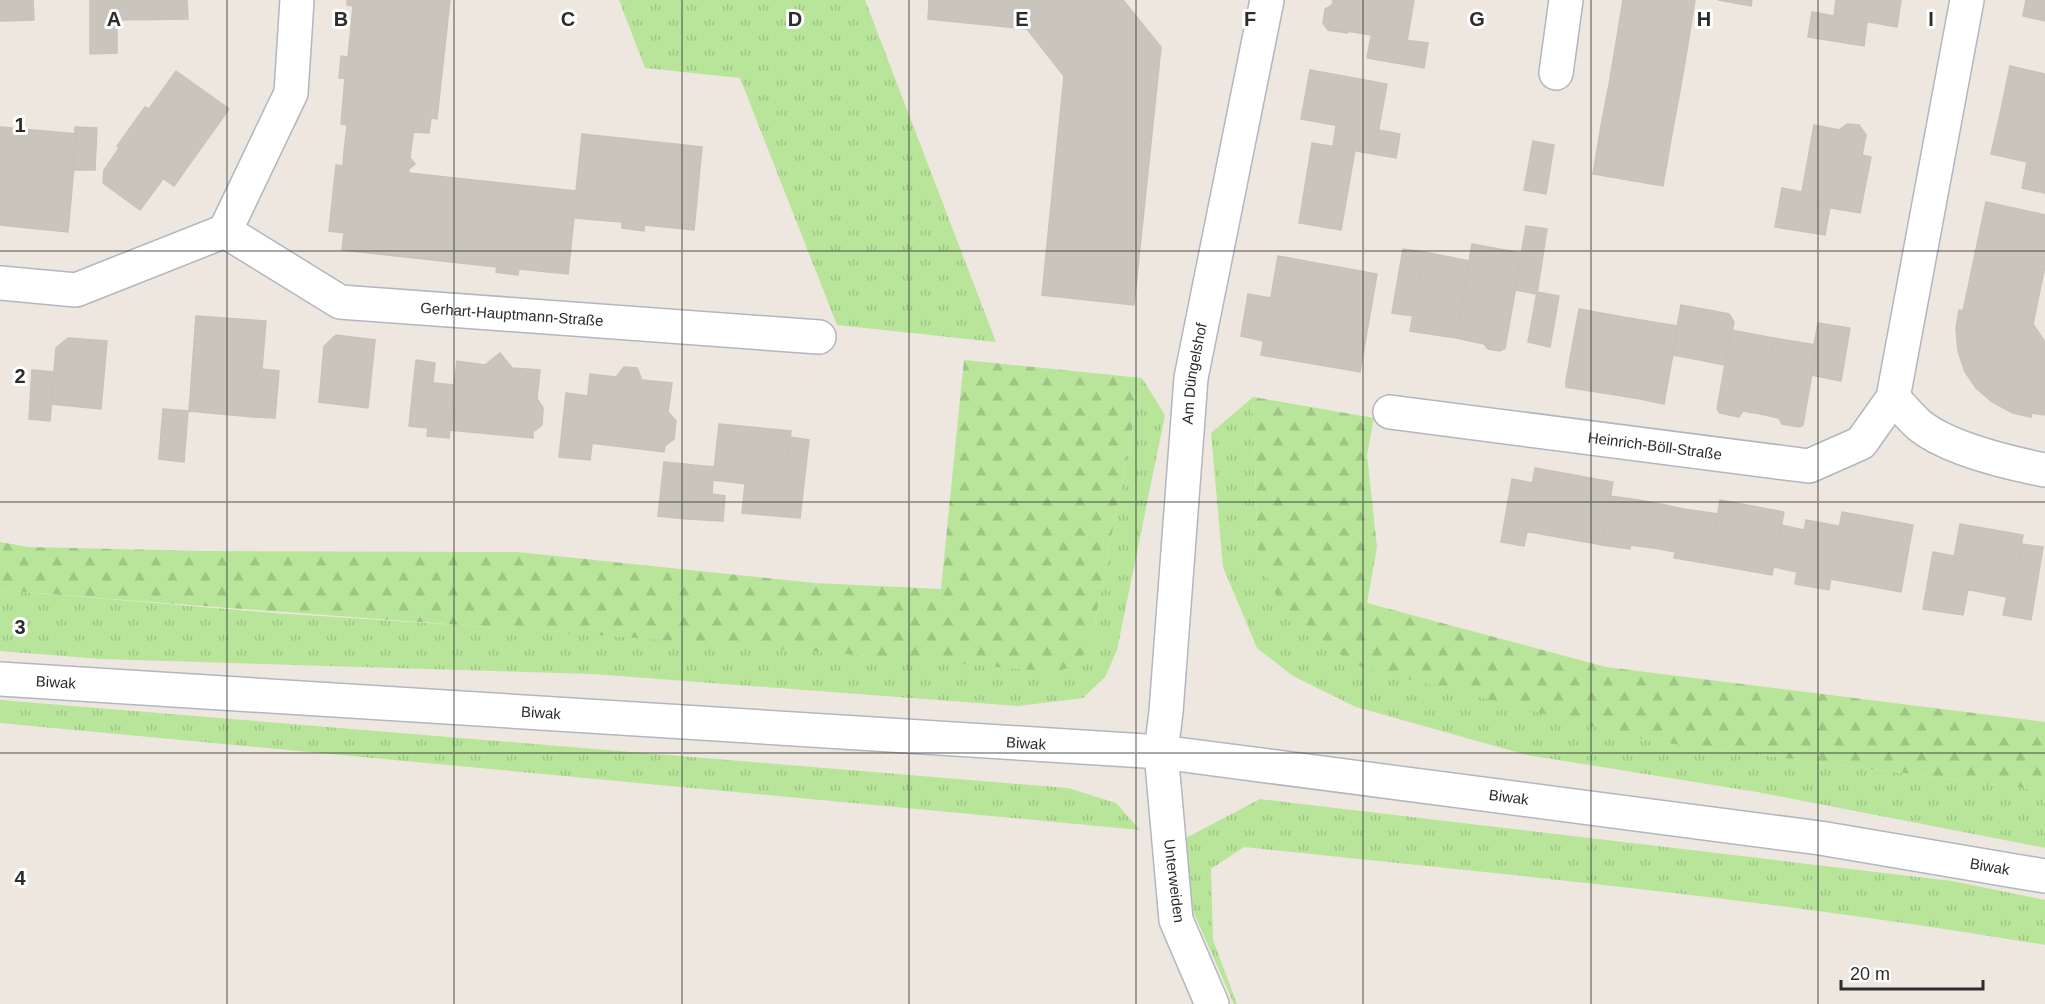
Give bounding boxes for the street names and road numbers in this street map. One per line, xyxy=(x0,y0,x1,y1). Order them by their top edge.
street label: Gerhart-Hauptmann-Straße xyxy=(420,299,604,329)
street label: Am Düngelshof xyxy=(1179,321,1210,425)
street label: Heinrich-Böll-Straße xyxy=(1587,429,1723,463)
street label: Biwak xyxy=(35,672,77,692)
street label: Biwak xyxy=(520,703,562,722)
street label: Biwak xyxy=(1005,733,1047,753)
street label: Biwak xyxy=(1488,786,1530,808)
street label: Unterweiden xyxy=(1161,838,1188,924)
street label: Biwak xyxy=(1969,854,2011,878)

